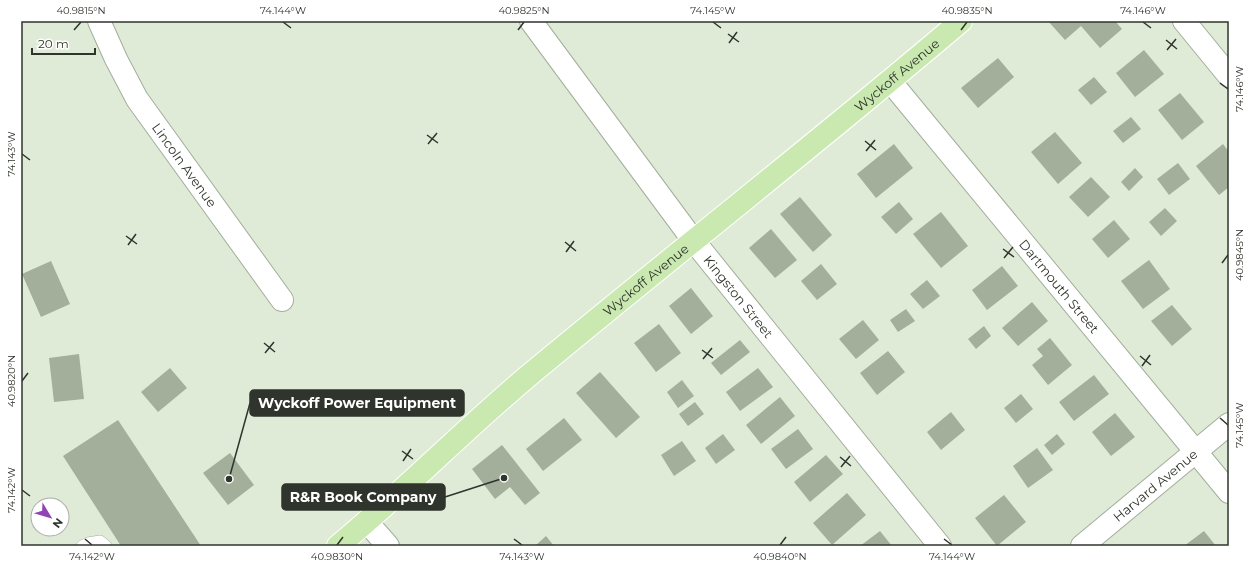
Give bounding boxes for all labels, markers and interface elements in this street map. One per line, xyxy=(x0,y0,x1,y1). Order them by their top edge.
text: 40.9815°N xyxy=(56,4,106,17)
text: 74.144°W xyxy=(260,4,306,17)
text: 40.9825°N xyxy=(498,4,550,17)
text: 74.145°W xyxy=(690,4,736,17)
text: 40.9835°N xyxy=(941,4,993,17)
text: 74.146°W xyxy=(1120,4,1166,17)
scale bar xyxy=(32,30,95,56)
street label: Wyckoff Avenue xyxy=(851,35,943,115)
text: 20 m xyxy=(38,36,69,51)
text: 74.146°W xyxy=(1233,66,1246,112)
street label: Lincoln Avenue xyxy=(149,120,220,210)
text: 74.143°W xyxy=(5,131,18,177)
text: 40.9845°N xyxy=(1233,229,1246,281)
street label: Dartmouth Street xyxy=(1016,236,1103,336)
street label: Wyckoff Avenue xyxy=(600,240,692,319)
street label: Kingston Street xyxy=(700,252,777,341)
text: 40.9820°N xyxy=(5,355,18,407)
callout: Wyckoff Power Equipment xyxy=(250,390,464,416)
text: Wyckoff Power Equipment xyxy=(258,394,456,412)
text: 74.145°W xyxy=(1233,402,1246,448)
street label: Harvard Avenue xyxy=(1110,446,1201,525)
text: 74.142°W xyxy=(5,467,18,513)
callout: R&R Book Company xyxy=(282,484,445,510)
text: R&R Book Company xyxy=(290,488,437,506)
north arrow xyxy=(30,497,70,537)
text: N xyxy=(50,515,66,531)
text: 74.142°W xyxy=(69,550,115,563)
text: 40.9830°N xyxy=(311,550,363,563)
text: 74.143°W xyxy=(499,550,545,563)
text: 40.9840°N xyxy=(753,550,807,563)
text: 74.144°W xyxy=(929,550,975,563)

